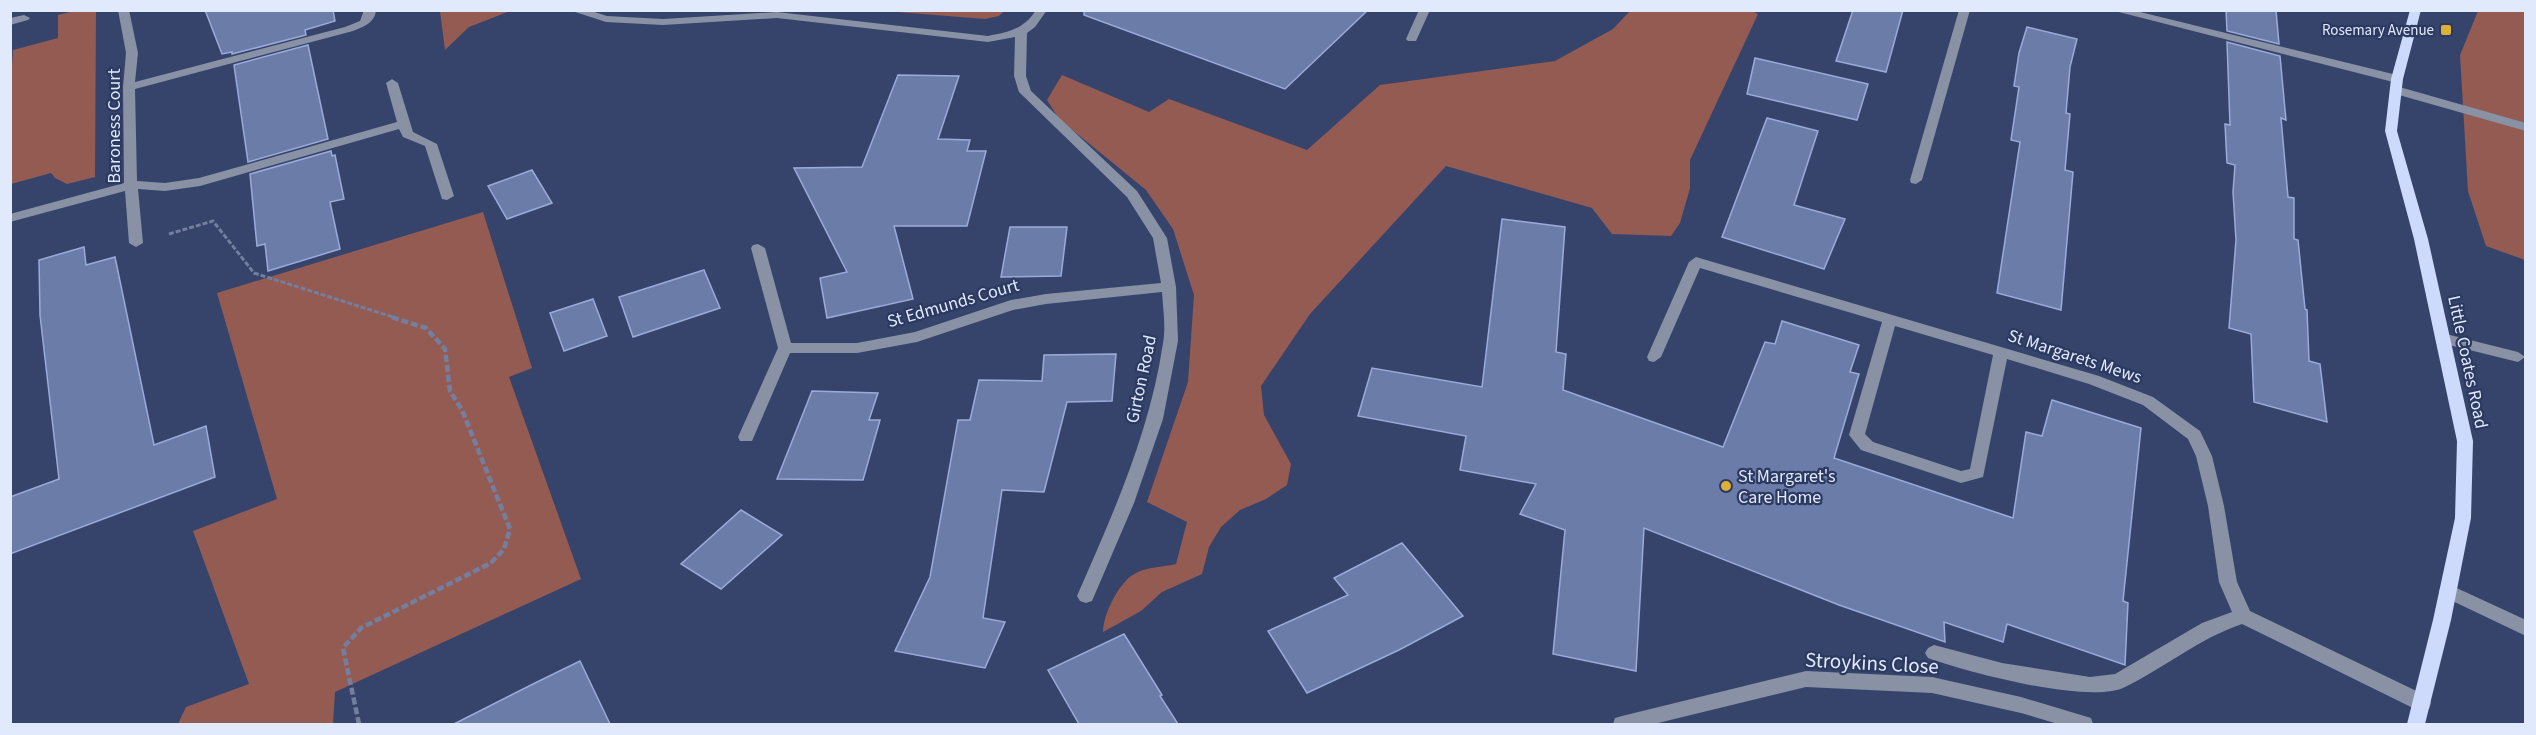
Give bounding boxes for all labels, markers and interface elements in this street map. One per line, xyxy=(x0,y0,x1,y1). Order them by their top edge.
place label: Rosemary Avenue xyxy=(2322,20,2434,41)
marker: Rosemary Avenue xyxy=(2439,23,2453,37)
street label: Baroness Court xyxy=(102,68,127,184)
street label: St Edmunds Court xyxy=(884,273,1022,334)
street label: Little Coates Road xyxy=(2441,293,2494,431)
street label: St Margarets Mews xyxy=(2005,323,2145,390)
street label: Girton Road xyxy=(1120,333,1163,425)
place label: St Margaret's Care Home xyxy=(1738,464,1836,510)
marker: St Margaret's Care Home xyxy=(1719,479,1733,493)
street label: Stroykins Close xyxy=(1804,645,1940,681)

